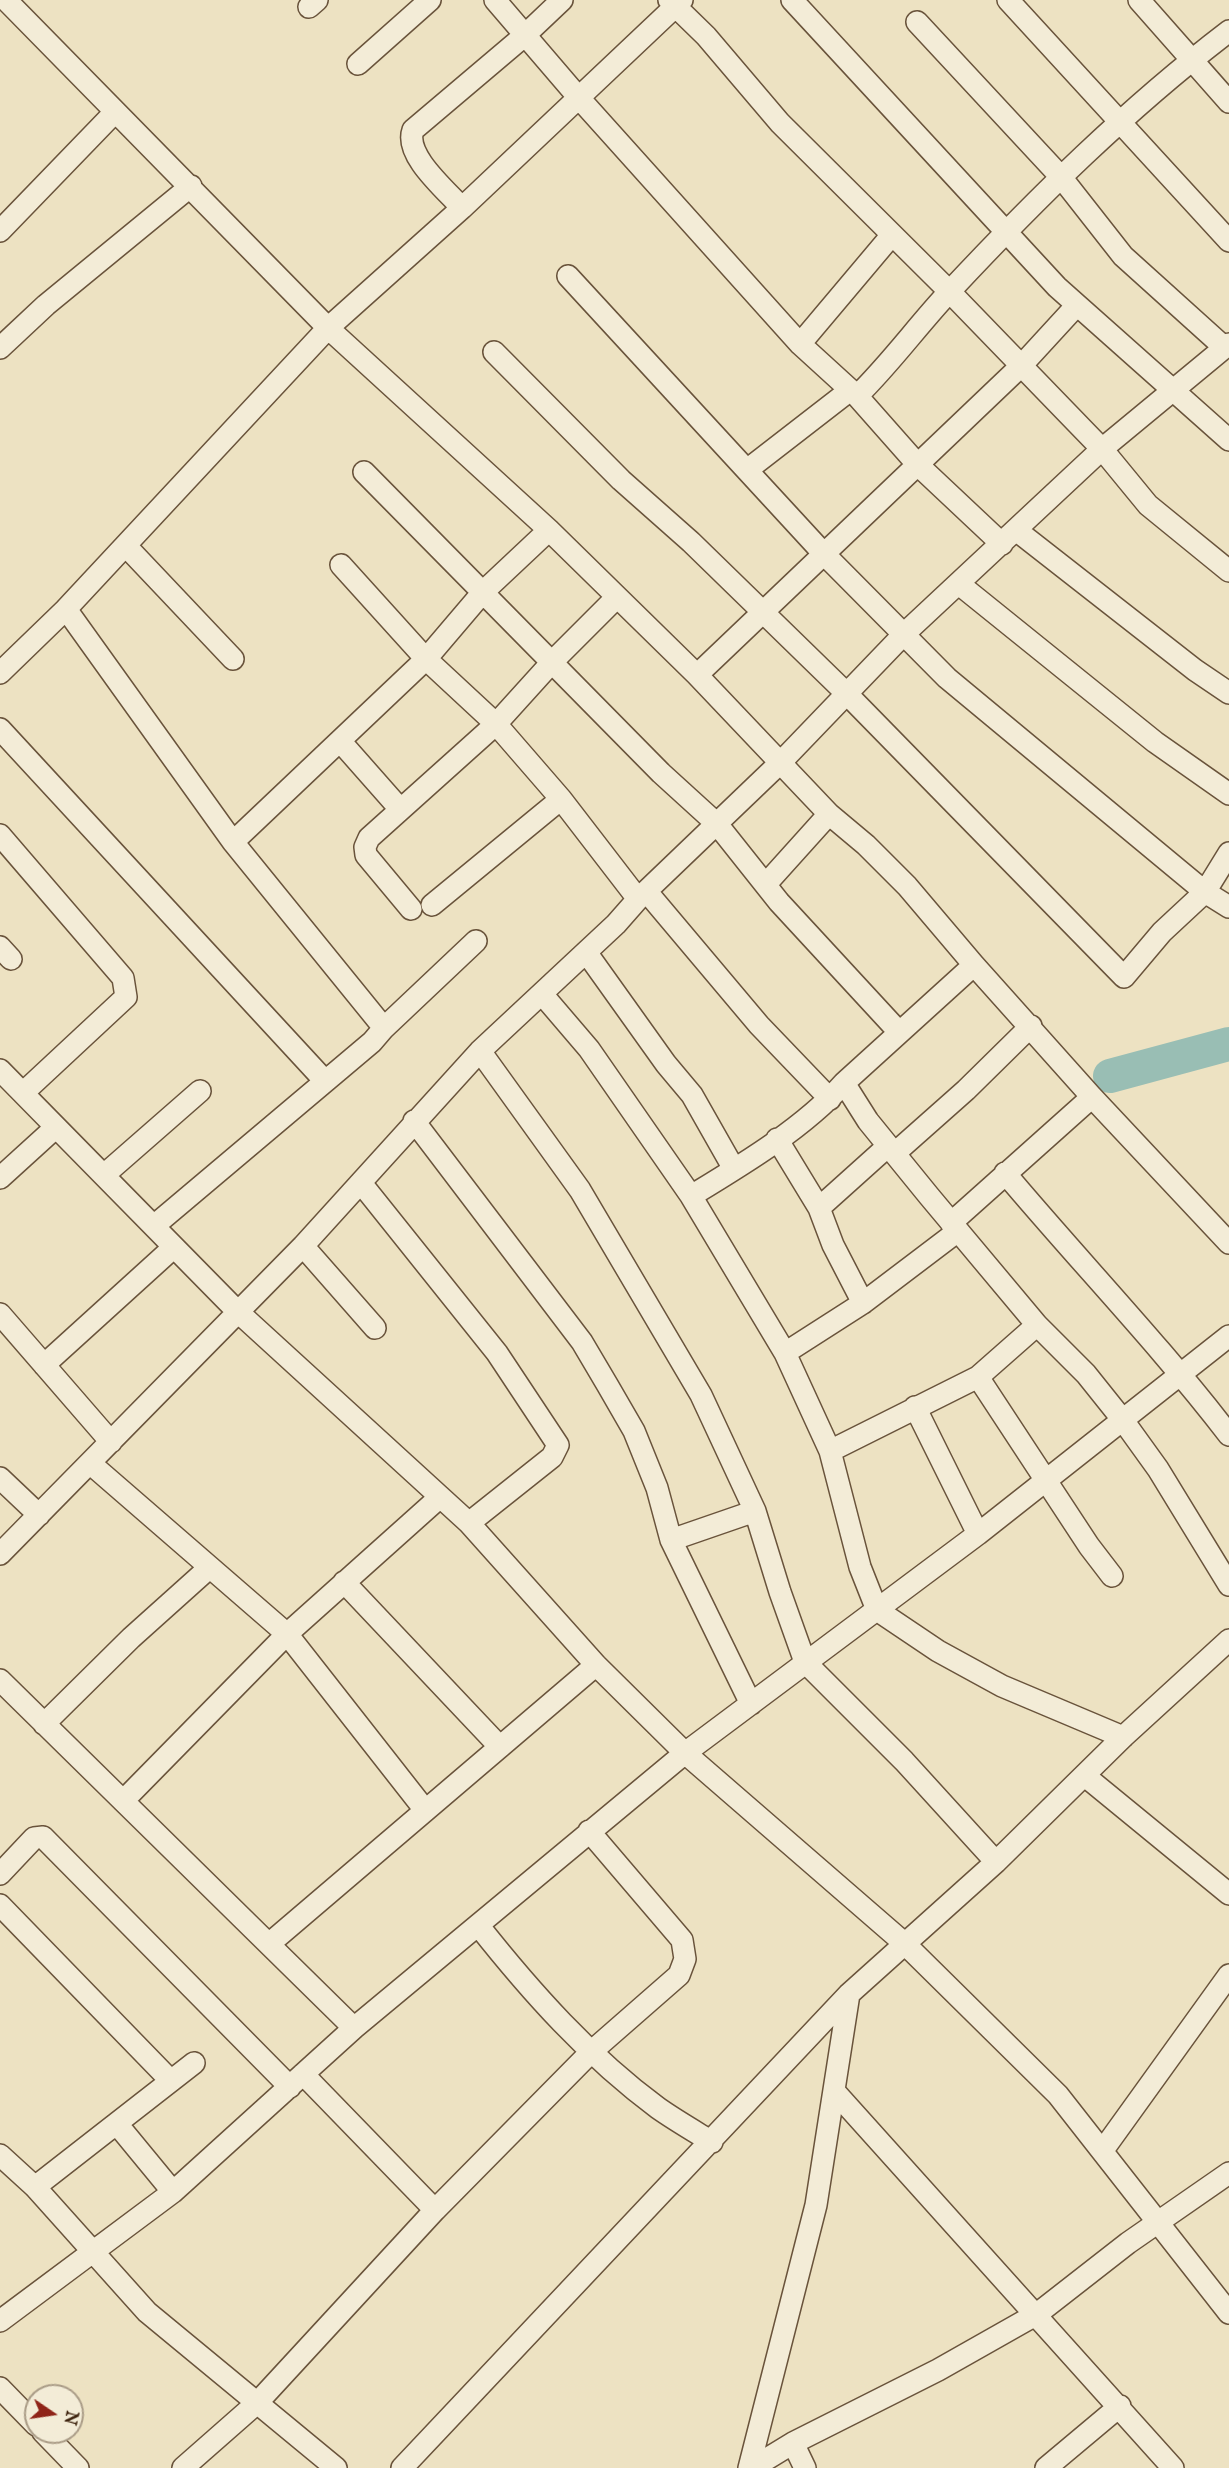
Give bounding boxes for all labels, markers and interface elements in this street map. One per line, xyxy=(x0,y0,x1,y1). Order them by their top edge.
north arrow xyxy=(24,2384,84,2444)
text: N xyxy=(58,2409,81,2427)

